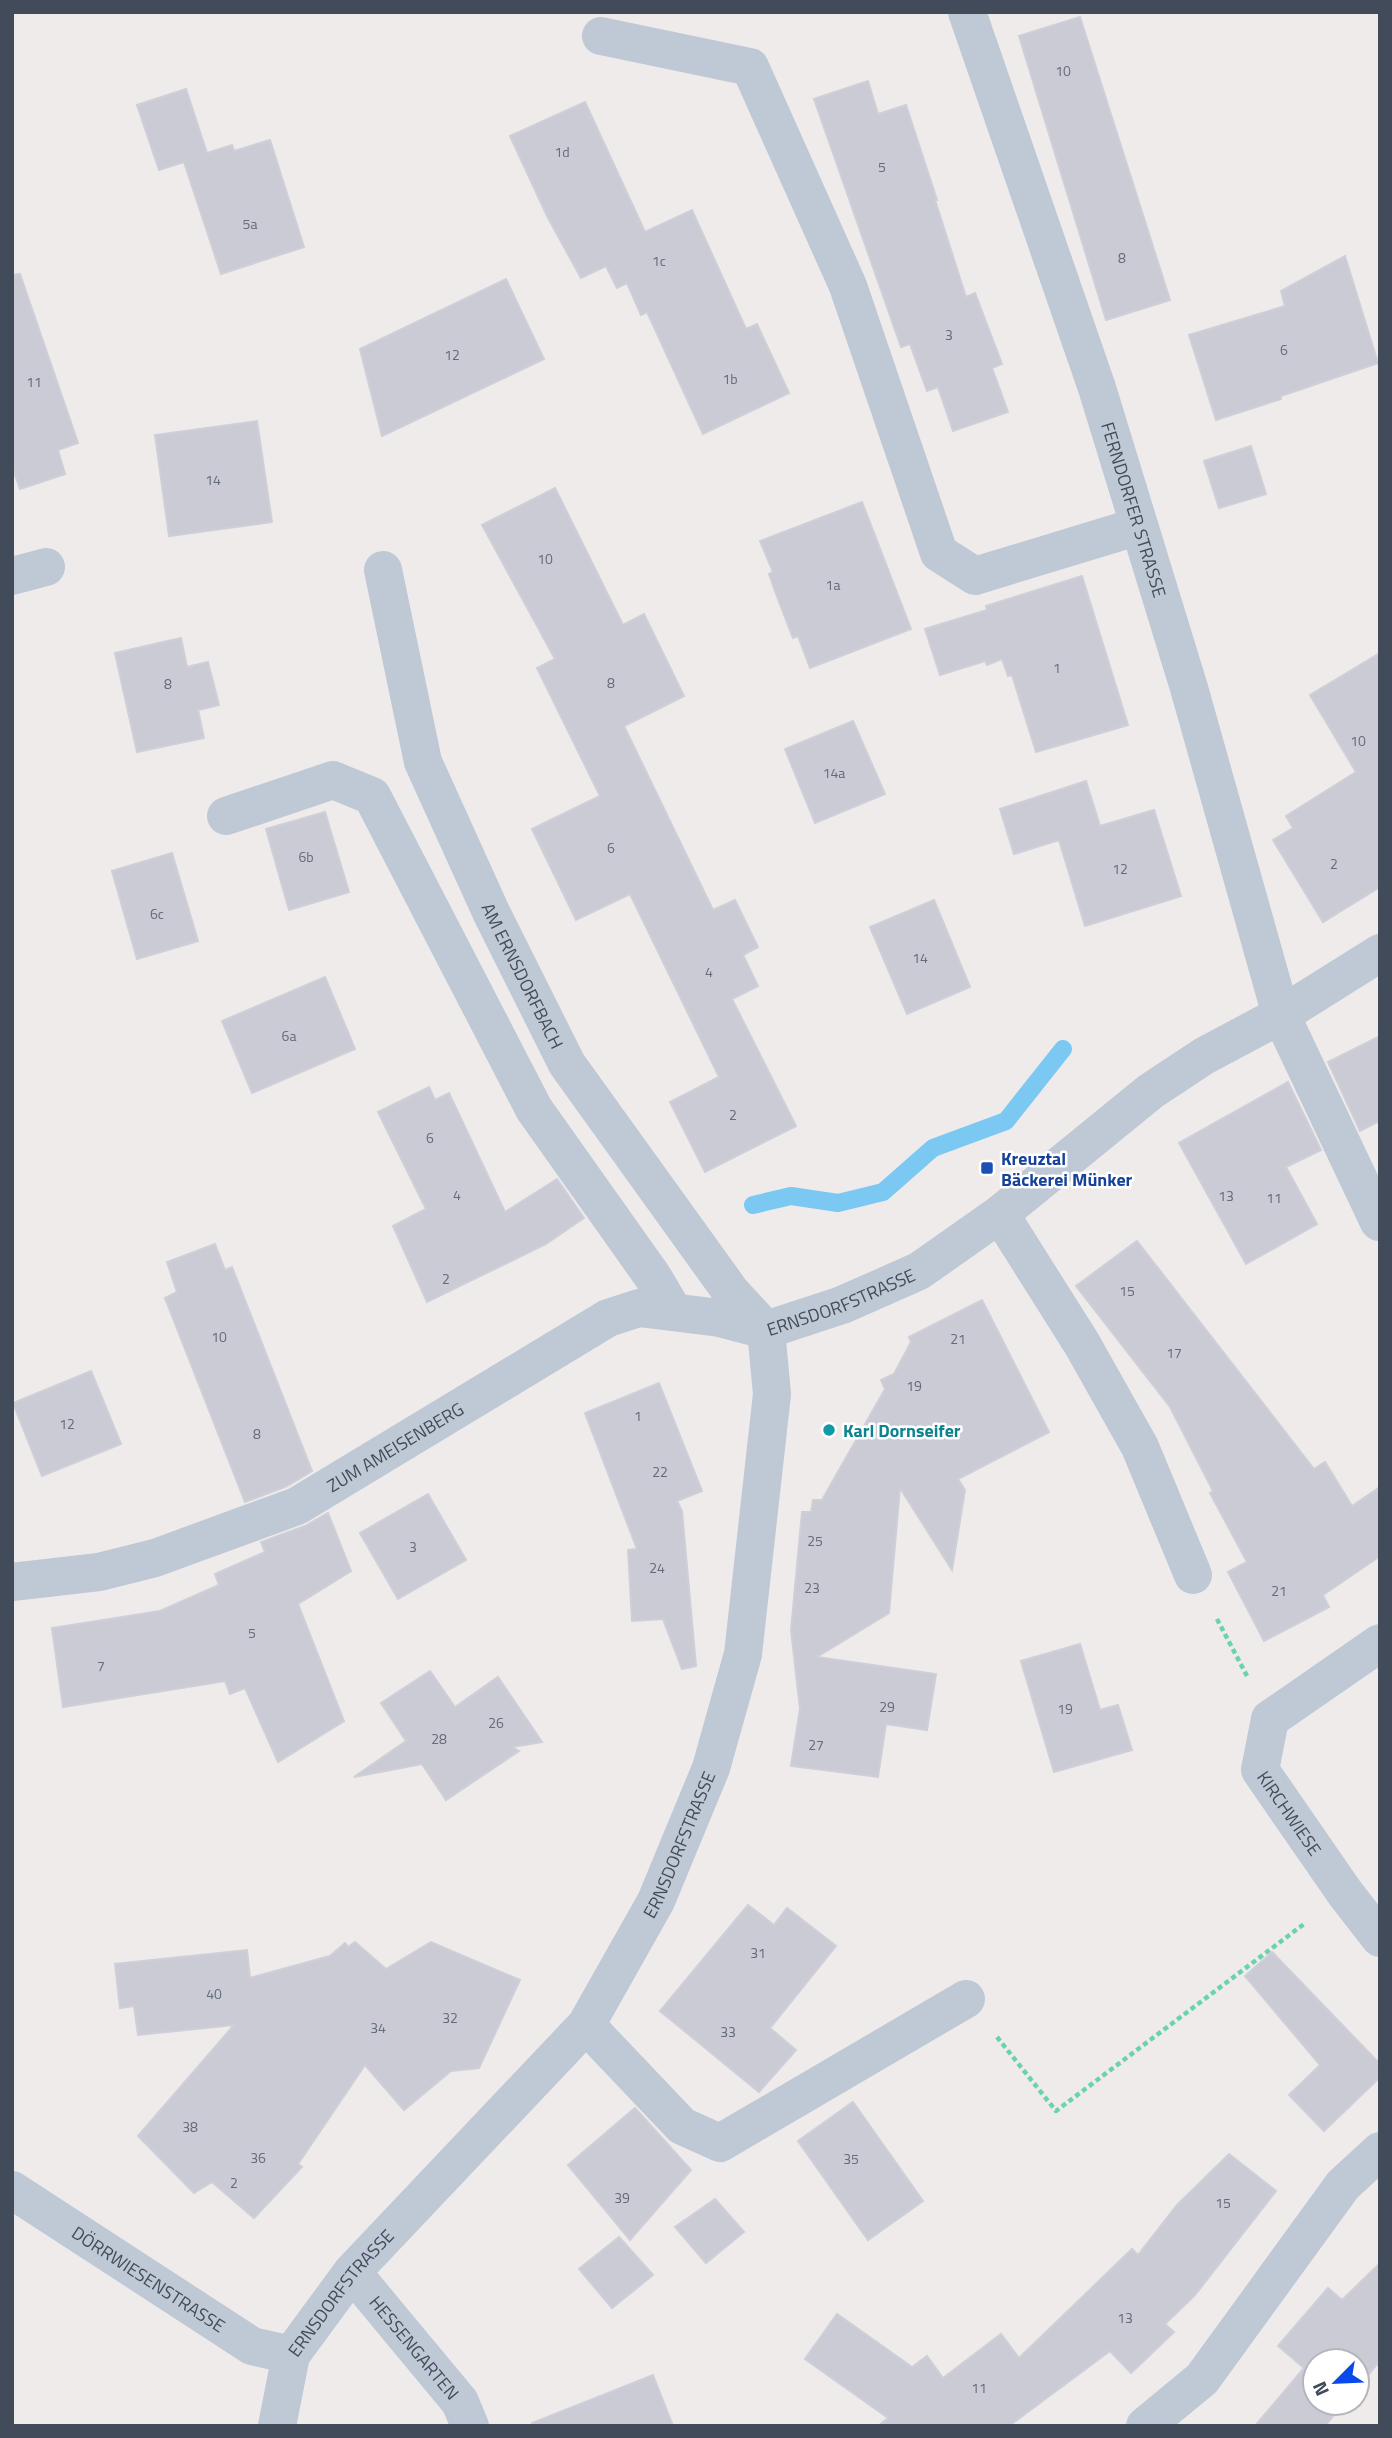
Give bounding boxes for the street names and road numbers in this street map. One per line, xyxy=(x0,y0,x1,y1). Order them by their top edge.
street label: FERNDORFER STRASSE xyxy=(1095,419,1174,601)
street label: AM ERNSDORFBACH xyxy=(475,898,571,1053)
street label: ERNSDORFSTRASSE xyxy=(763,1261,919,1342)
street label: ZUM AMEISENBERG xyxy=(321,1395,469,1499)
street label: KIRCHWIESE xyxy=(1251,1765,1329,1861)
street label: ERNSDORFSTRASSE xyxy=(636,1767,722,1923)
street label: DÖRRWIESENSTRASSE xyxy=(67,2219,231,2339)
street label: ERNSDORFSTRASSE xyxy=(281,2223,400,2362)
street label: HESSENGARTEN xyxy=(363,2289,466,2405)

